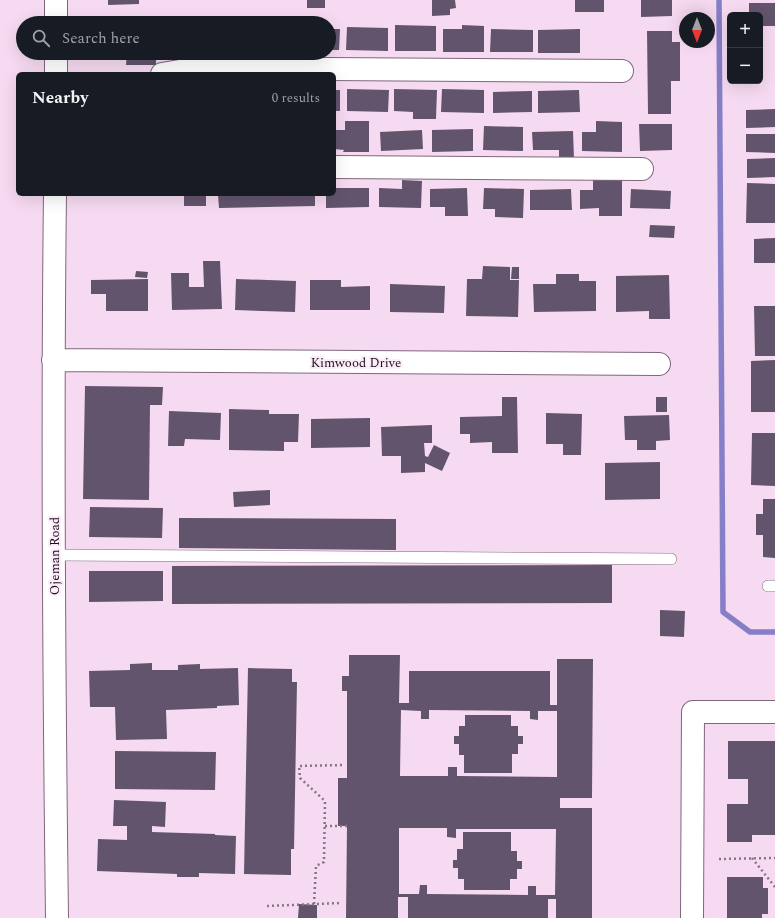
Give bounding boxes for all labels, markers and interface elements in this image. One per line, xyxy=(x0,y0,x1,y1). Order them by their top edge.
north arrow xyxy=(679,12,715,48)
map controls xyxy=(727,12,763,84)
button: + xyxy=(727,12,763,48)
search box xyxy=(16,16,336,60)
icon: search xyxy=(30,27,52,49)
text: Search here xyxy=(62,27,140,50)
button: − xyxy=(727,48,763,84)
text: Nearby xyxy=(32,85,88,111)
text: 0 results xyxy=(272,88,320,108)
street label: Kimwood Drive xyxy=(311,353,401,373)
street label: Ojeman Road xyxy=(45,517,65,595)

